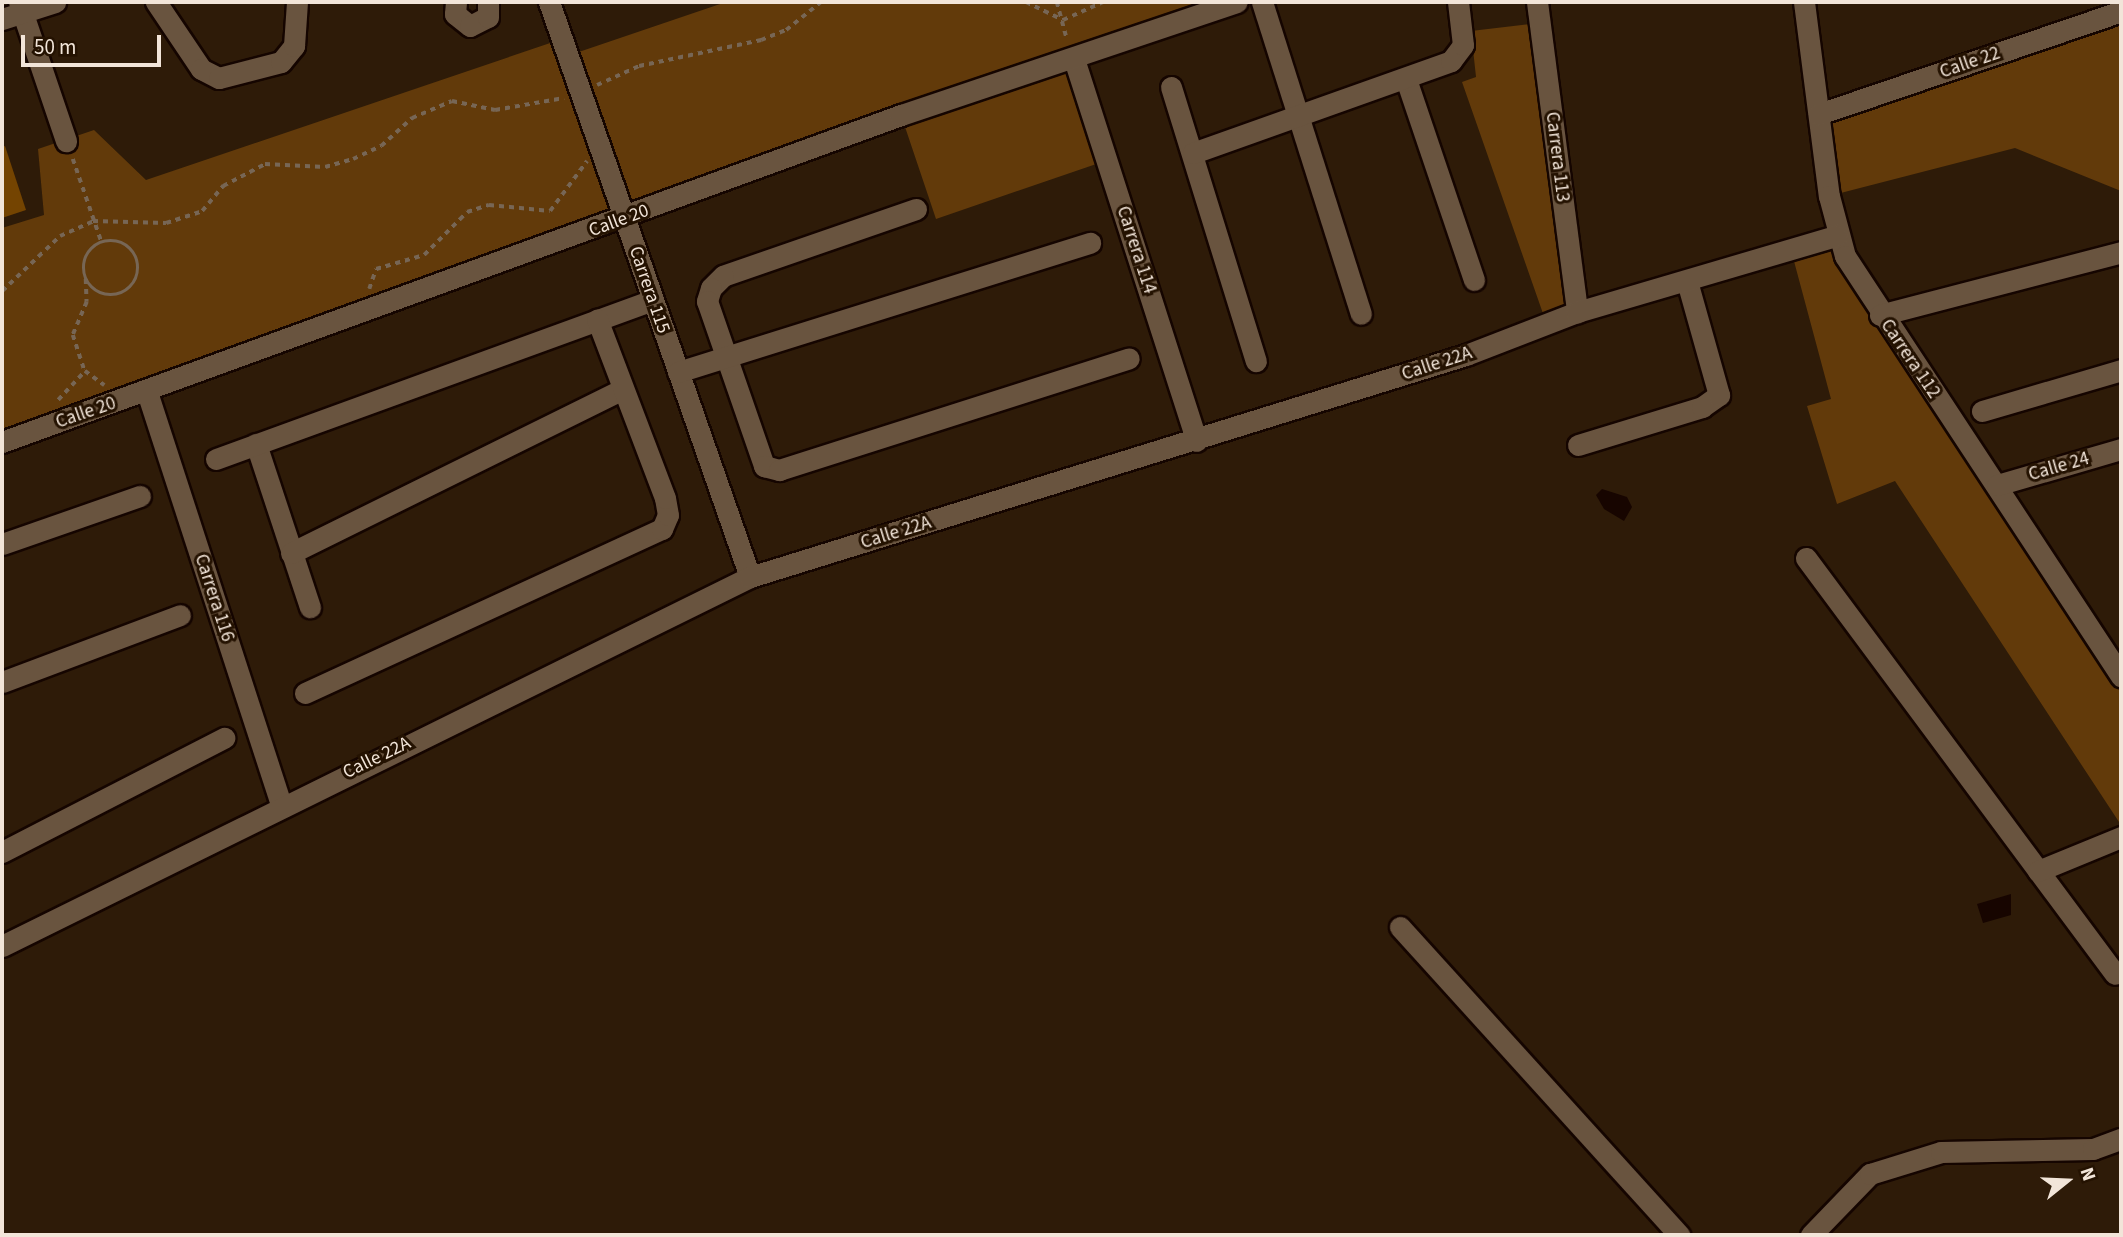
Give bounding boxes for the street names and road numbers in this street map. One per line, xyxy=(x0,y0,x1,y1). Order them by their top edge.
street label: Calle 22 xyxy=(1937,42,2003,84)
street label: Carrera 113 xyxy=(1540,111,1574,203)
street label: Calle 20 xyxy=(586,200,652,242)
street label: Carrera 114 xyxy=(1111,203,1161,297)
street label: Carrera 115 xyxy=(623,243,675,337)
street label: Carrera 112 xyxy=(1875,315,1945,403)
street label: Calle 22A xyxy=(1399,342,1475,386)
street label: Calle 20 xyxy=(53,392,119,434)
street label: Calle 24 xyxy=(2026,447,2092,487)
street label: Calle 22A xyxy=(858,511,934,555)
street label: Carrera 116 xyxy=(189,551,239,645)
street label: Calle 22A xyxy=(339,732,415,784)

